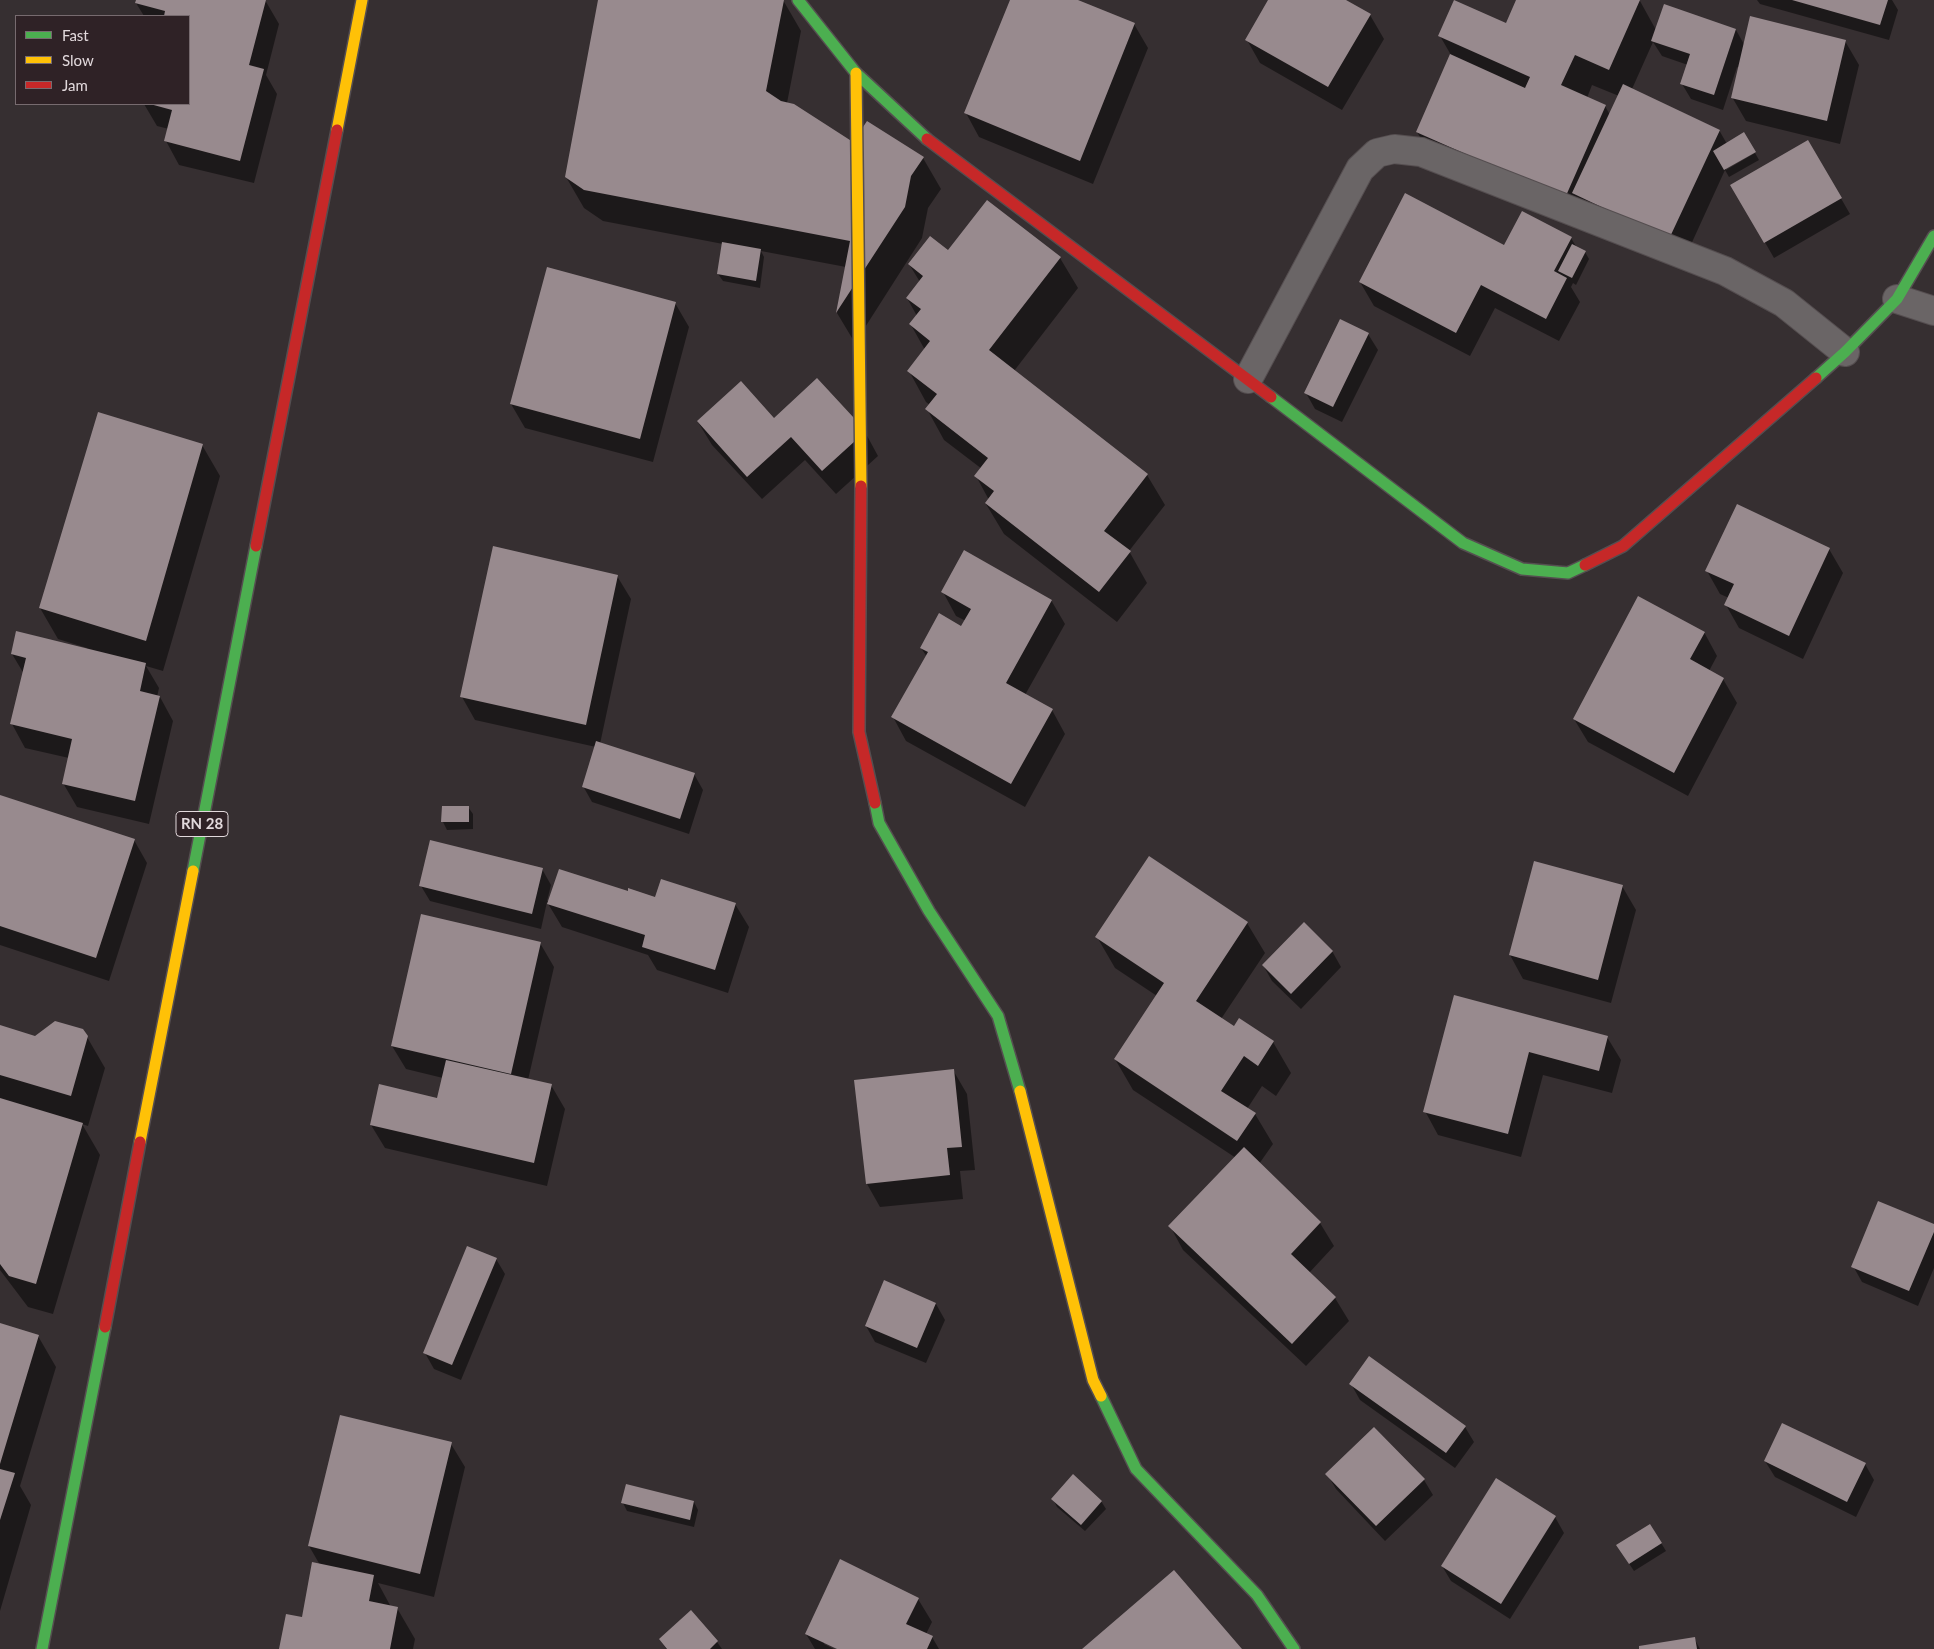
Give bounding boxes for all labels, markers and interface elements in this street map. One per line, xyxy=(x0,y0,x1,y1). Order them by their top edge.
legend xyxy=(15,15,190,105)
text: Fast xyxy=(62,26,89,44)
text: Slow xyxy=(62,51,94,69)
text: Jam xyxy=(62,76,88,94)
road number: RN 28 xyxy=(176,812,228,836)

